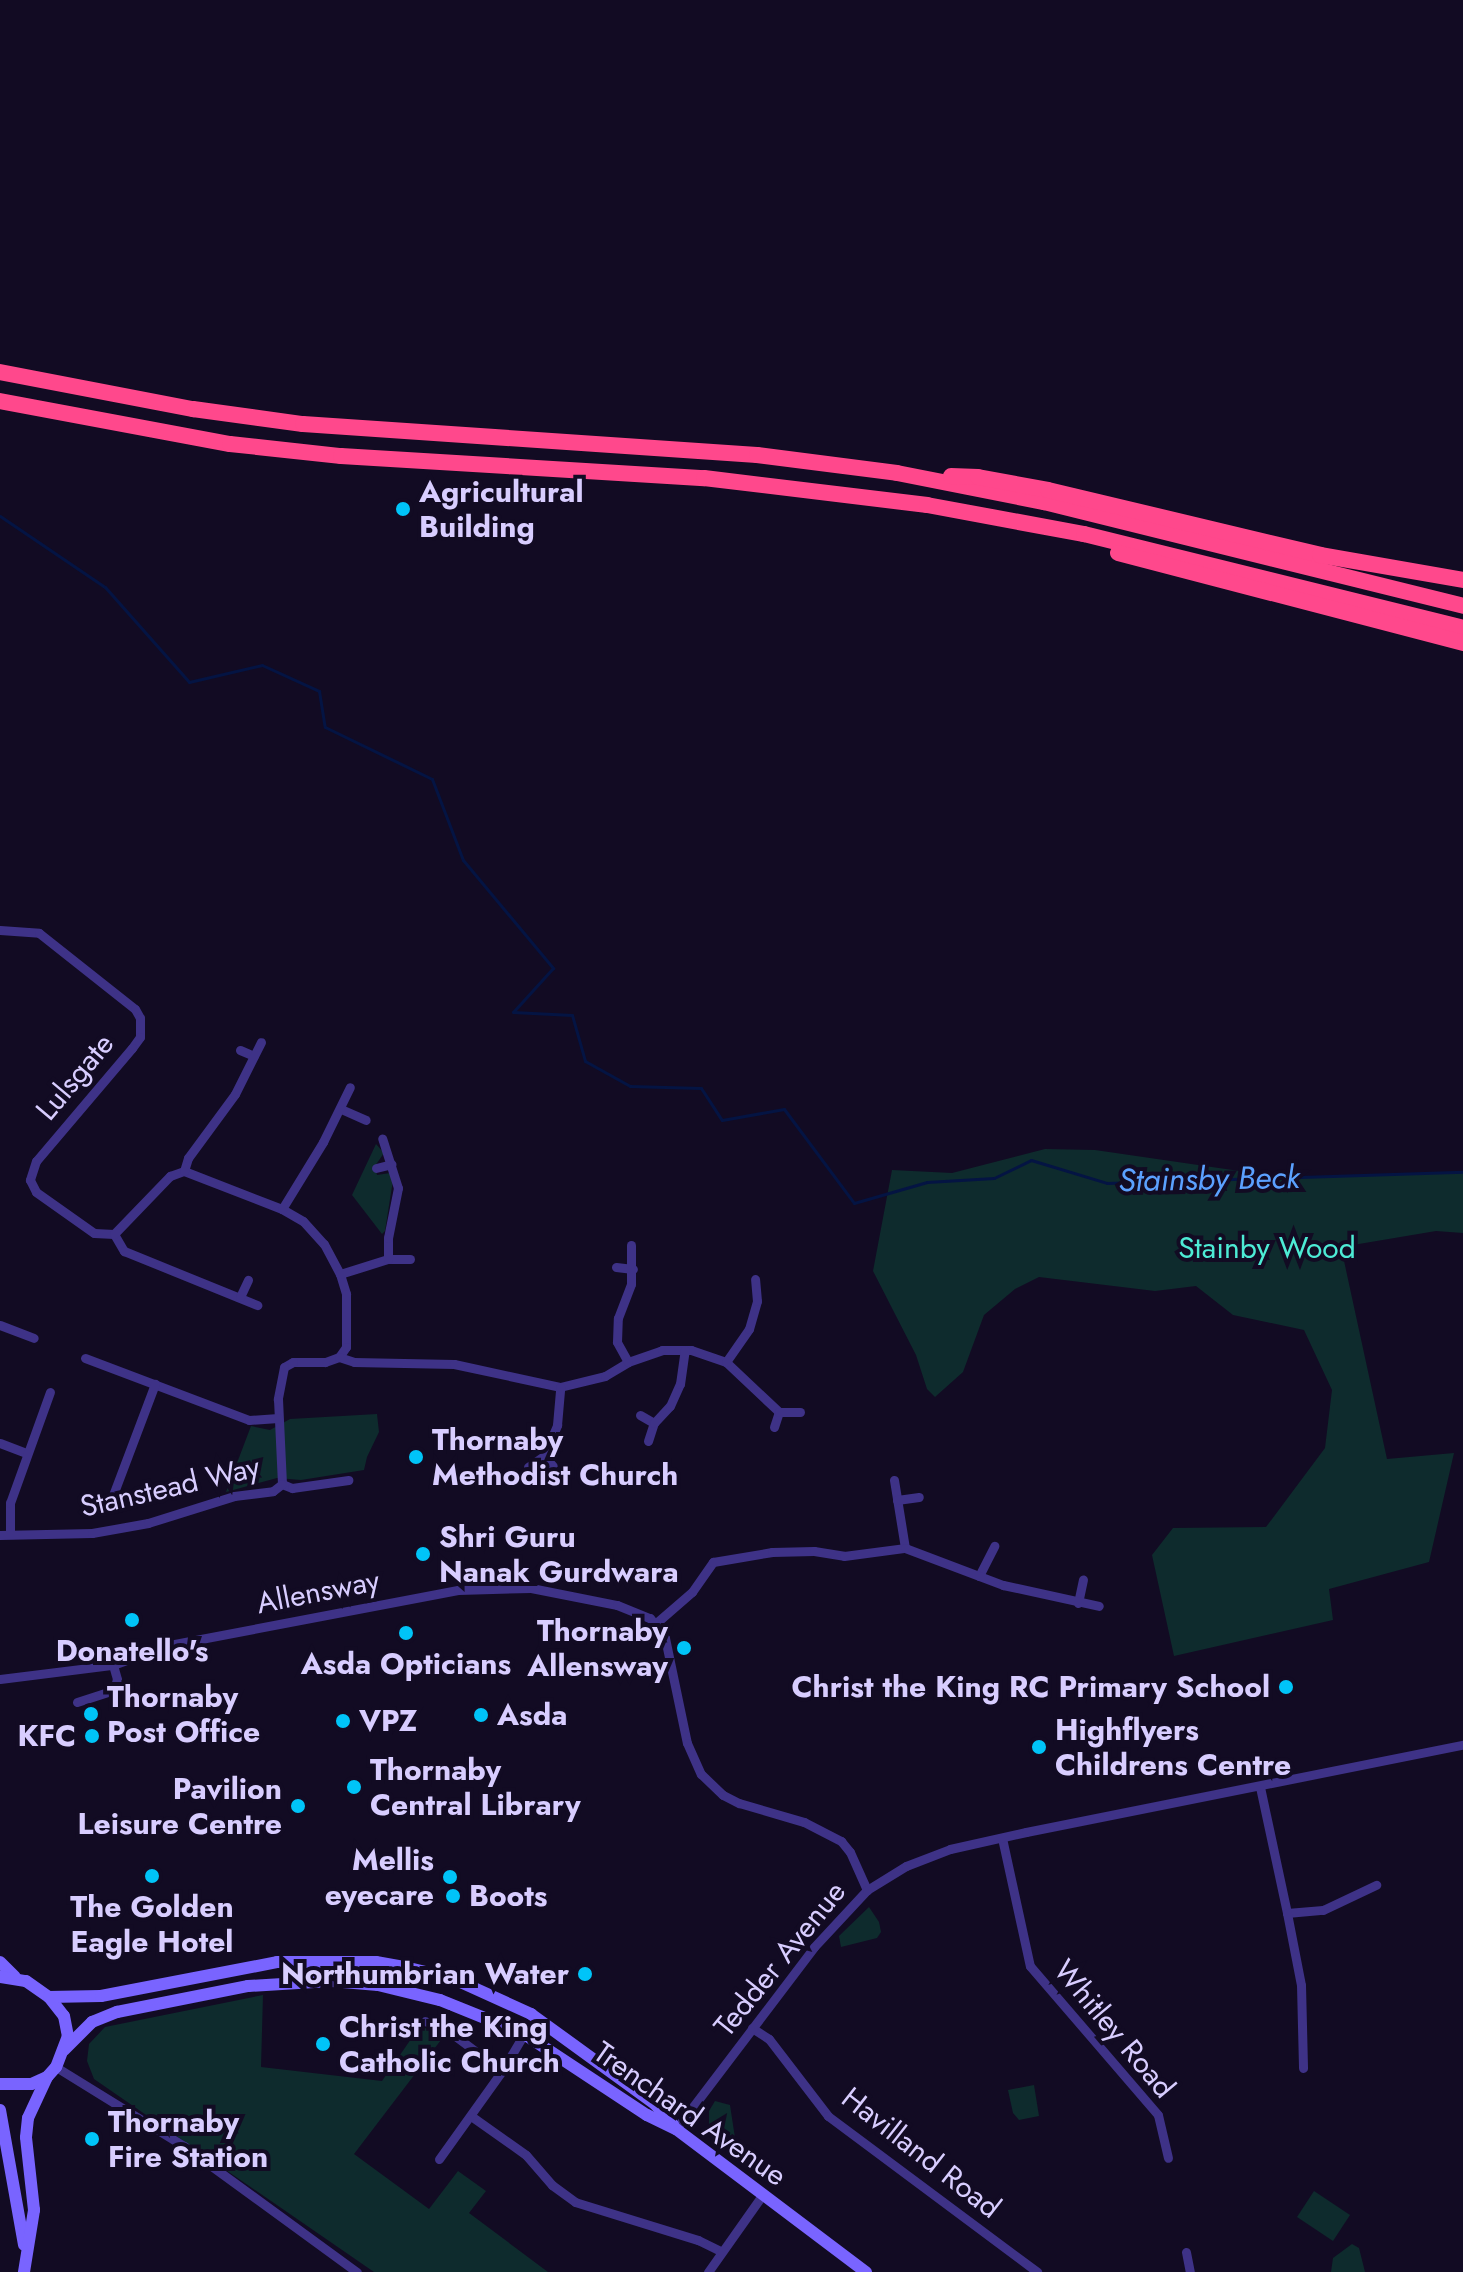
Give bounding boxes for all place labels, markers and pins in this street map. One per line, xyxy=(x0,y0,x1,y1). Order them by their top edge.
place label: Agricultural Building xyxy=(419,474,584,544)
marker: Agricultural Building xyxy=(394,500,412,518)
place label: Thornaby Methodist Church xyxy=(432,1422,678,1492)
marker: Thornaby Methodist Church xyxy=(407,1448,425,1466)
place label: Shri Guru Nanak Gurdwara xyxy=(439,1519,679,1590)
marker: Shri Guru Nanak Gurdwara xyxy=(414,1545,432,1563)
marker: Donatello's xyxy=(123,1611,141,1629)
place label: Thornaby Allensway xyxy=(527,1613,668,1684)
marker: Asda Opticians xyxy=(397,1624,415,1642)
place label: Donatello's xyxy=(56,1633,208,1669)
marker: Thornaby Allensway xyxy=(675,1639,693,1657)
place label: Asda Opticians xyxy=(301,1646,511,1682)
place label: Christ the King RC Primary School xyxy=(792,1669,1270,1705)
marker: Christ the King RC Primary School xyxy=(1277,1678,1295,1696)
place label: Thornaby Post Office xyxy=(107,1679,260,1750)
place label: Asda xyxy=(497,1697,567,1733)
place label: VPZ xyxy=(359,1703,417,1739)
marker: Thornaby Post Office xyxy=(82,1705,100,1723)
marker: Asda xyxy=(472,1706,490,1724)
marker: VPZ xyxy=(334,1712,352,1730)
place label: Highflyers Childrens Centre xyxy=(1055,1712,1291,1782)
place label: KFC xyxy=(17,1718,76,1754)
marker: KFC xyxy=(83,1727,101,1745)
marker: Highflyers Childrens Centre xyxy=(1030,1738,1048,1756)
place label: Thornaby Central Library xyxy=(370,1752,581,1822)
place label: Pavilion Leisure Centre xyxy=(78,1771,282,1842)
marker: Thornaby Central Library xyxy=(345,1778,363,1796)
marker: Pavilion Leisure Centre xyxy=(289,1797,307,1815)
place label: Mellis eyecare xyxy=(325,1842,434,1912)
marker: The Golden Eagle Hotel xyxy=(143,1867,161,1885)
marker: Mellis eyecare xyxy=(441,1868,459,1886)
place label: Boots xyxy=(469,1878,548,1914)
marker: Boots xyxy=(444,1887,462,1905)
place label: The Golden Eagle Hotel xyxy=(70,1889,234,1960)
place label: Northumbrian Water xyxy=(281,1956,569,1992)
marker: Northumbrian Water xyxy=(576,1965,594,1983)
place label: Christ the King Catholic Church xyxy=(339,2009,560,2080)
marker: Christ the King Catholic Church xyxy=(314,2035,332,2053)
place label: Thornaby Fire Station xyxy=(108,2104,268,2174)
marker: Thornaby Fire Station xyxy=(83,2130,101,2148)

